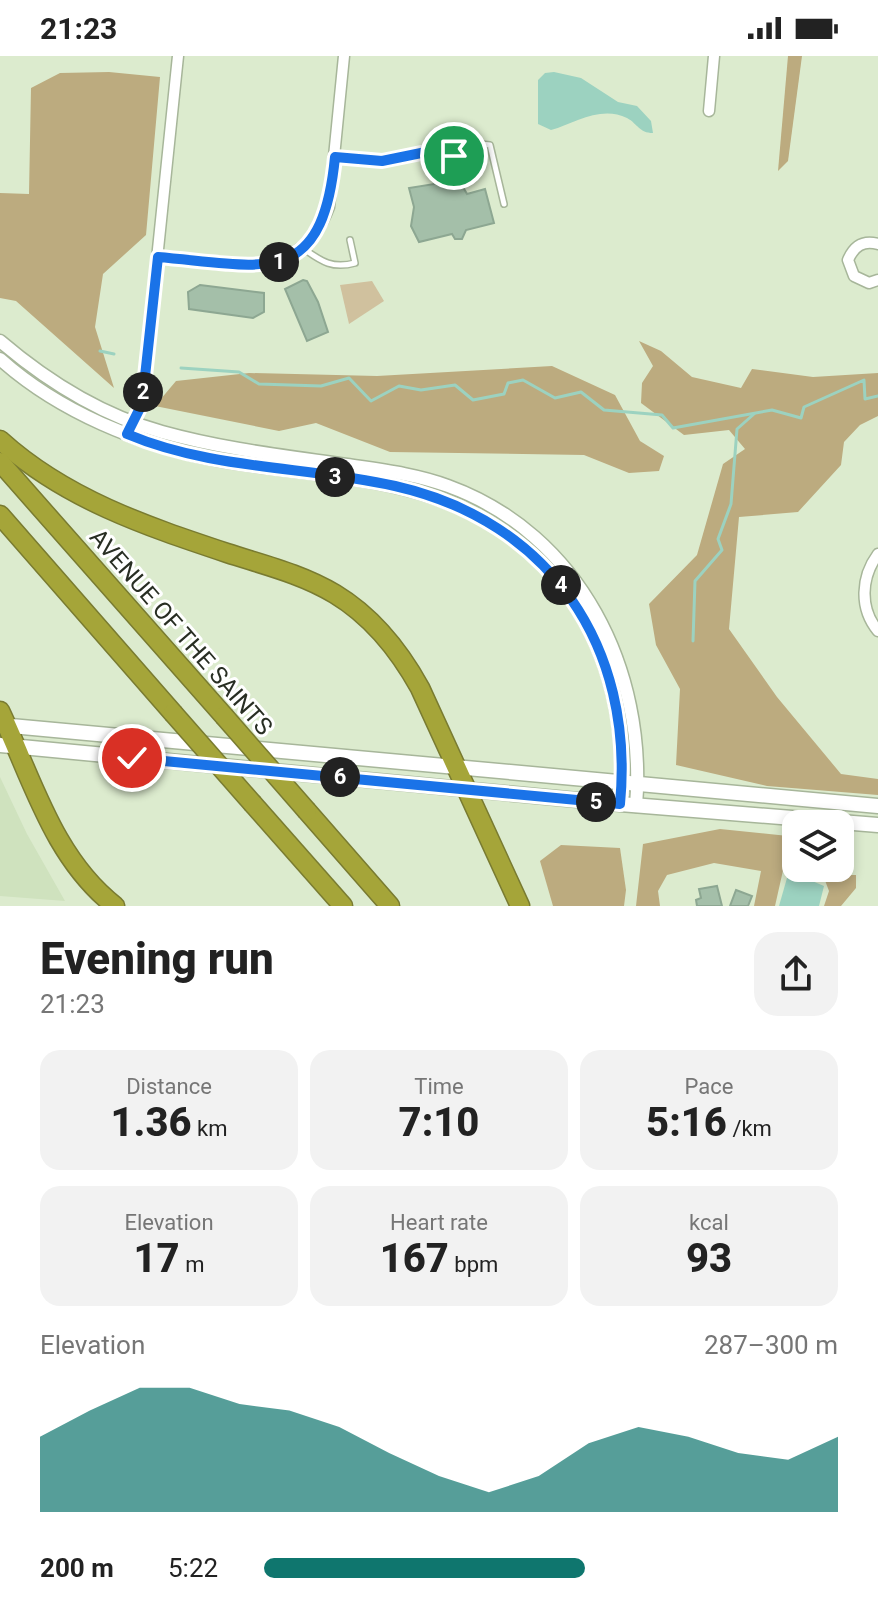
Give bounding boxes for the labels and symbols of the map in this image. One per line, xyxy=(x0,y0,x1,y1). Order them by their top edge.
pin xyxy=(420,122,488,190)
pin: 1 xyxy=(259,242,299,282)
pin: 2 xyxy=(123,372,163,412)
pin: 3 xyxy=(315,457,355,497)
street label: AVENUE OF THE SAINTS xyxy=(84,523,278,741)
pin: 4 xyxy=(541,565,581,605)
pin xyxy=(98,724,166,792)
pin: 6 xyxy=(320,757,360,797)
pin: 5 xyxy=(576,782,616,822)

